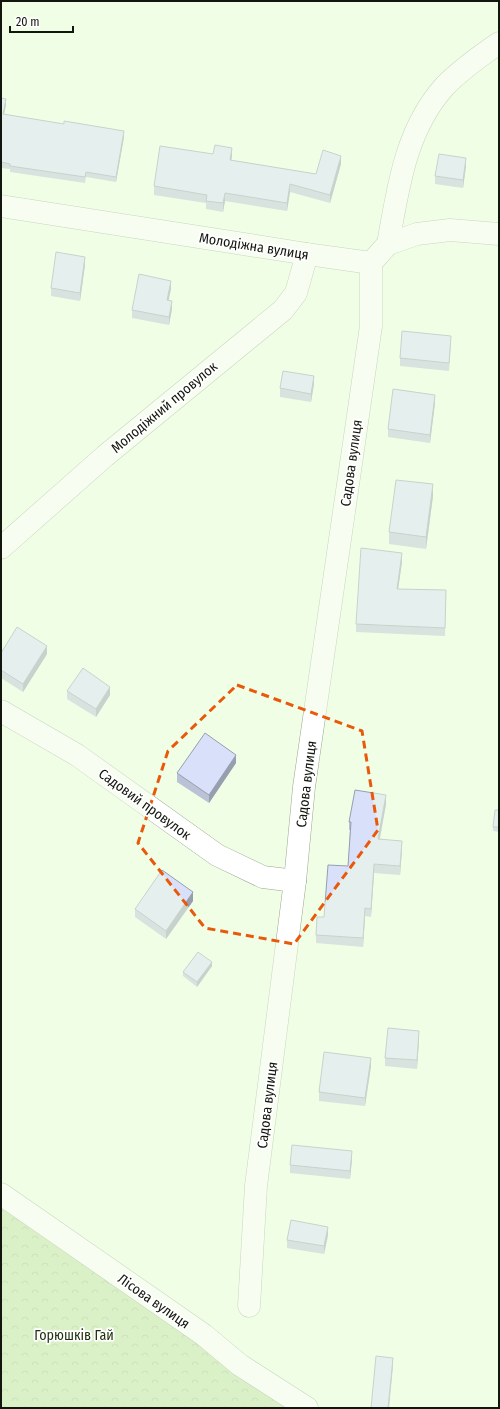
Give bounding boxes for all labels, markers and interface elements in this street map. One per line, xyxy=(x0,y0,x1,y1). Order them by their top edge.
scale bar xyxy=(10,8,73,34)
text: 20 m xyxy=(16,15,40,29)
street label: Молодіжна вулиця xyxy=(198,229,310,264)
street label: Молодіжний провулок xyxy=(108,358,221,457)
street label: Садова вулиця xyxy=(337,419,366,507)
street label: Садова вулиця xyxy=(293,740,320,828)
street label: Садовий провулок xyxy=(95,765,195,844)
street label: Садова вулиця xyxy=(254,1061,281,1149)
street label: Лісова вулиця xyxy=(114,1270,193,1332)
park label: Горюшків Гай xyxy=(34,1327,114,1344)

